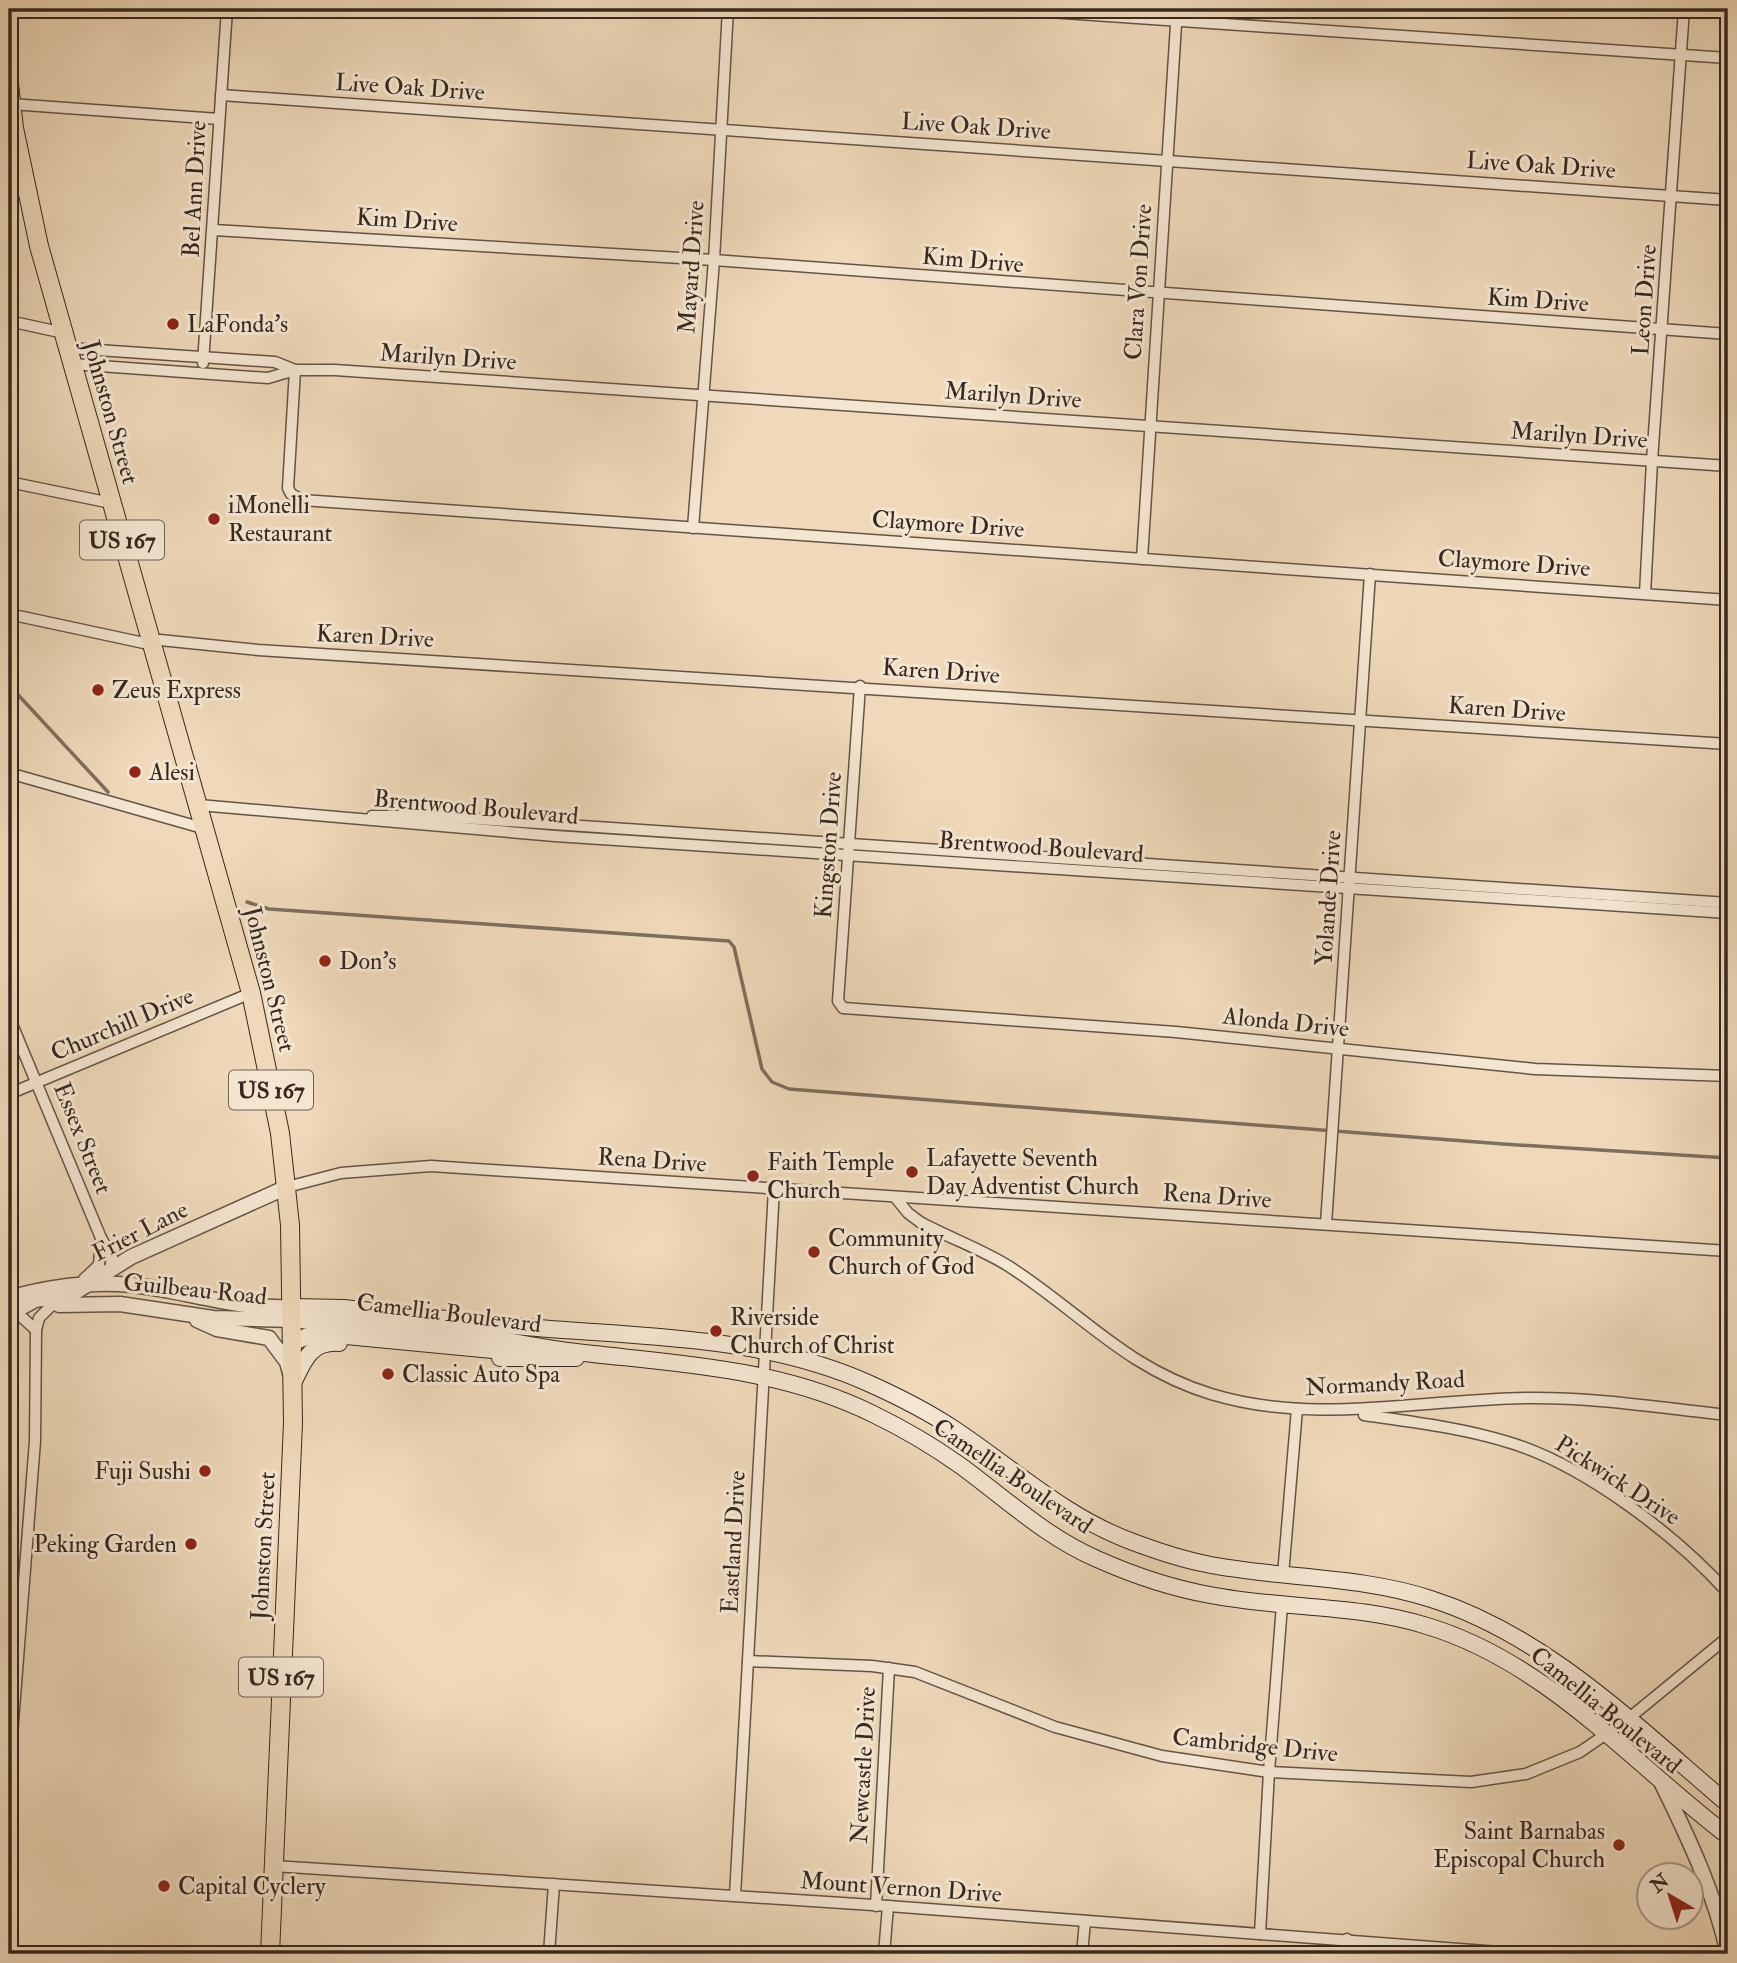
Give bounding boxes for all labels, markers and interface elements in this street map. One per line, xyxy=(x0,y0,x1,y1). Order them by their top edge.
street label: Live Oak Drive xyxy=(334,67,486,108)
street label: Live Oak Drive xyxy=(900,106,1052,147)
street label: Bel Ann Drive xyxy=(175,120,214,258)
street label: Live Oak Drive xyxy=(1465,145,1617,186)
street label: Mayard Drive xyxy=(671,199,712,335)
street label: Kim Drive xyxy=(355,201,459,240)
street label: Clara Von Drive xyxy=(1118,203,1159,361)
street label: Kim Drive xyxy=(921,241,1025,280)
street label: Leon Drive xyxy=(1625,243,1664,357)
street label: Kim Drive xyxy=(1486,281,1590,320)
place label: LaFonda's xyxy=(187,309,288,340)
marker: LaFonda's xyxy=(165,316,181,332)
street label: Johnston Street xyxy=(75,336,146,488)
street label: Marilyn Drive xyxy=(378,337,518,378)
street label: Marilyn Drive xyxy=(943,375,1083,416)
street label: Marilyn Drive xyxy=(1509,415,1649,456)
place label: iMonelli Restaurant xyxy=(228,490,332,549)
street label: Claymore Drive xyxy=(871,504,1025,545)
marker: iMonelli Restaurant xyxy=(206,511,222,527)
road number: US 167 xyxy=(80,520,164,560)
street label: Claymore Drive xyxy=(1437,543,1591,584)
street label: Karen Drive xyxy=(315,618,435,655)
street label: Karen Drive xyxy=(881,652,1001,691)
place label: Zeus Express xyxy=(112,675,241,706)
marker: Zeus Express xyxy=(90,682,106,698)
street label: Karen Drive xyxy=(1447,690,1567,729)
place label: Alesi xyxy=(148,757,195,788)
marker: Alesi xyxy=(127,764,143,780)
street label: Kingston Drive xyxy=(808,771,849,920)
street label: Brentwood Boulevard xyxy=(372,783,580,832)
street label: Brentwood Boulevard xyxy=(937,825,1145,870)
street label: Yolande Drive xyxy=(1308,829,1349,967)
street label: Johnston Street xyxy=(236,902,303,1055)
place label: Don's xyxy=(339,946,396,977)
marker: Don's xyxy=(317,953,333,969)
street label: Churchill Drive xyxy=(46,980,198,1068)
street label: Alonda Drive xyxy=(1220,1000,1351,1045)
road number: US 167 xyxy=(229,1070,313,1110)
street label: Essex Street xyxy=(46,1078,119,1199)
street label: Rena Drive xyxy=(596,1141,708,1180)
place label: Lafayette Seventh Day Adventist Church xyxy=(926,1143,1139,1202)
place label: Faith Temple Church xyxy=(767,1147,894,1206)
marker: Lafayette Seventh Day Adventist Church xyxy=(904,1164,920,1180)
marker: Faith Temple Church xyxy=(745,1168,761,1184)
street label: Rena Drive xyxy=(1161,1177,1273,1216)
street label: Frier Lane xyxy=(87,1194,193,1269)
place label: Community Church of God xyxy=(828,1223,975,1282)
marker: Community Church of God xyxy=(806,1244,822,1260)
street label: Guilbeau Road xyxy=(122,1267,269,1312)
street label: Camellia Boulevard xyxy=(355,1287,543,1340)
place label: Riverside Church of Christ xyxy=(730,1302,895,1361)
marker: Riverside Church of Christ xyxy=(708,1323,724,1339)
place label: Classic Auto Spa xyxy=(402,1359,561,1390)
street label: Normandy Road xyxy=(1304,1364,1466,1403)
marker: Classic Auto Spa xyxy=(380,1366,396,1382)
street label: Camellia Boulevard xyxy=(927,1412,1099,1541)
street label: Pickwick Drive xyxy=(1549,1428,1686,1532)
place label: Fuji Sushi xyxy=(94,1456,191,1487)
marker: Fuji Sushi xyxy=(197,1463,213,1479)
street label: Eastland Drive xyxy=(714,1470,753,1614)
street label: Johnston Street xyxy=(244,1471,283,1622)
place label: Peking Garden xyxy=(33,1529,177,1560)
marker: Peking Garden xyxy=(183,1536,199,1552)
street label: Camellia Boulevard xyxy=(1524,1640,1688,1781)
road number: US 167 xyxy=(239,1658,323,1696)
street label: Newcastle Drive xyxy=(844,1686,883,1844)
street label: Cambridge Drive xyxy=(1171,1721,1339,1770)
place label: Saint Barnabas Episcopal Church xyxy=(1433,1816,1605,1875)
marker: Saint Barnabas Episcopal Church xyxy=(1611,1837,1627,1853)
north arrow xyxy=(1636,1862,1706,1932)
street label: Mount Vernon Drive xyxy=(799,1865,1003,1910)
text: N xyxy=(1645,1868,1675,1899)
place label: Capital Cyclery xyxy=(178,1871,326,1902)
marker: Capital Cyclery xyxy=(156,1878,172,1894)

